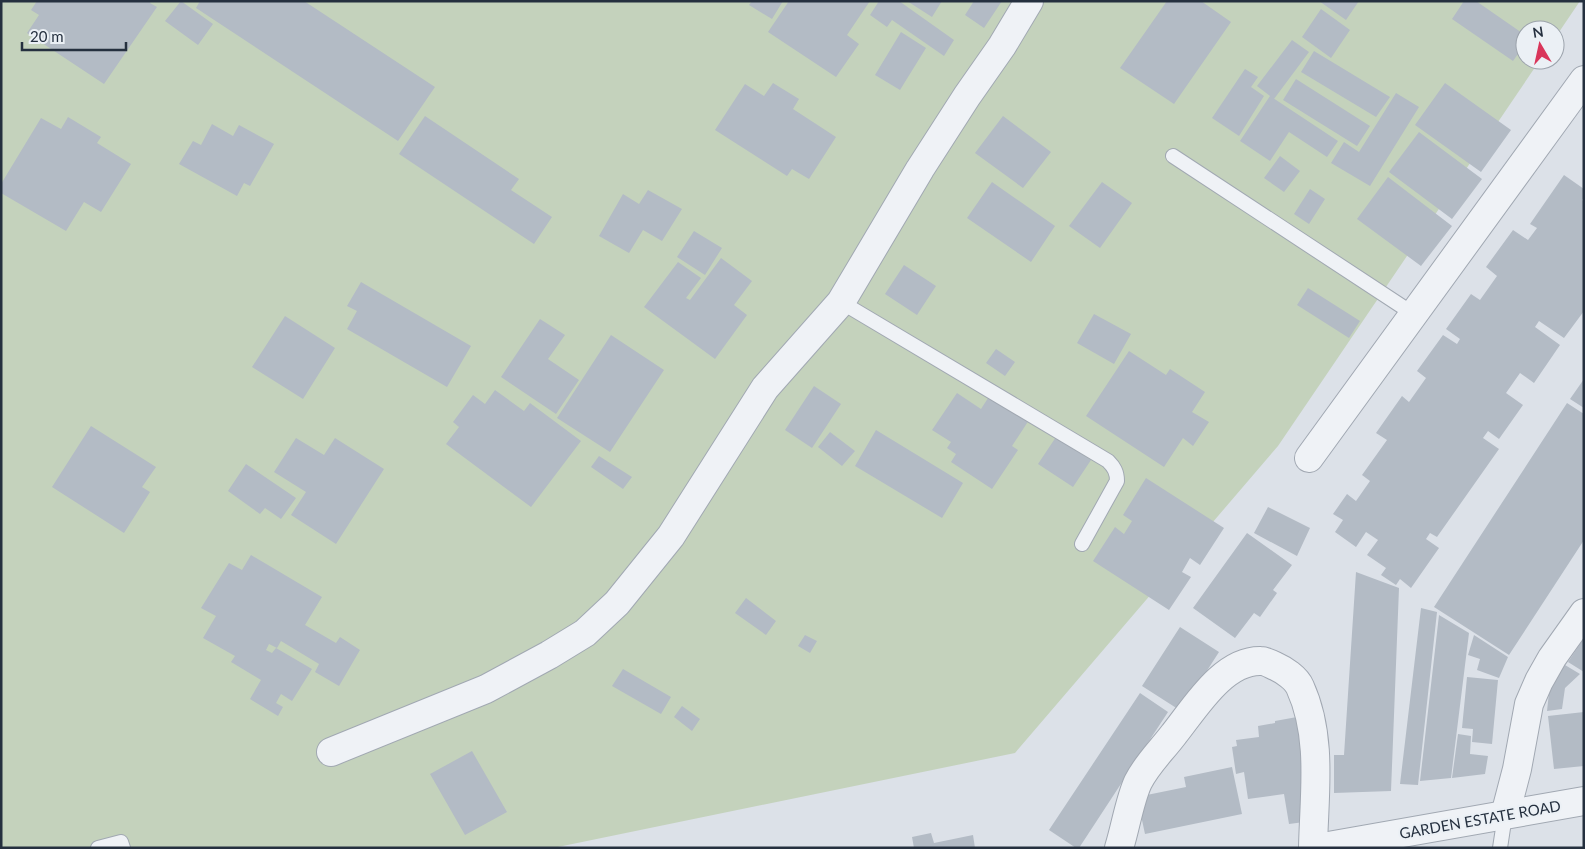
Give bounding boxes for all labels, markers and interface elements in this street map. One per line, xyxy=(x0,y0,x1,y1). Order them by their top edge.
scale bar xyxy=(22,20,126,52)
north arrow xyxy=(1515,20,1565,70)
text: N xyxy=(1531,22,1545,41)
text: 20 m xyxy=(30,27,64,45)
street label: GARDEN ESTATE ROAD xyxy=(1398,796,1562,842)

